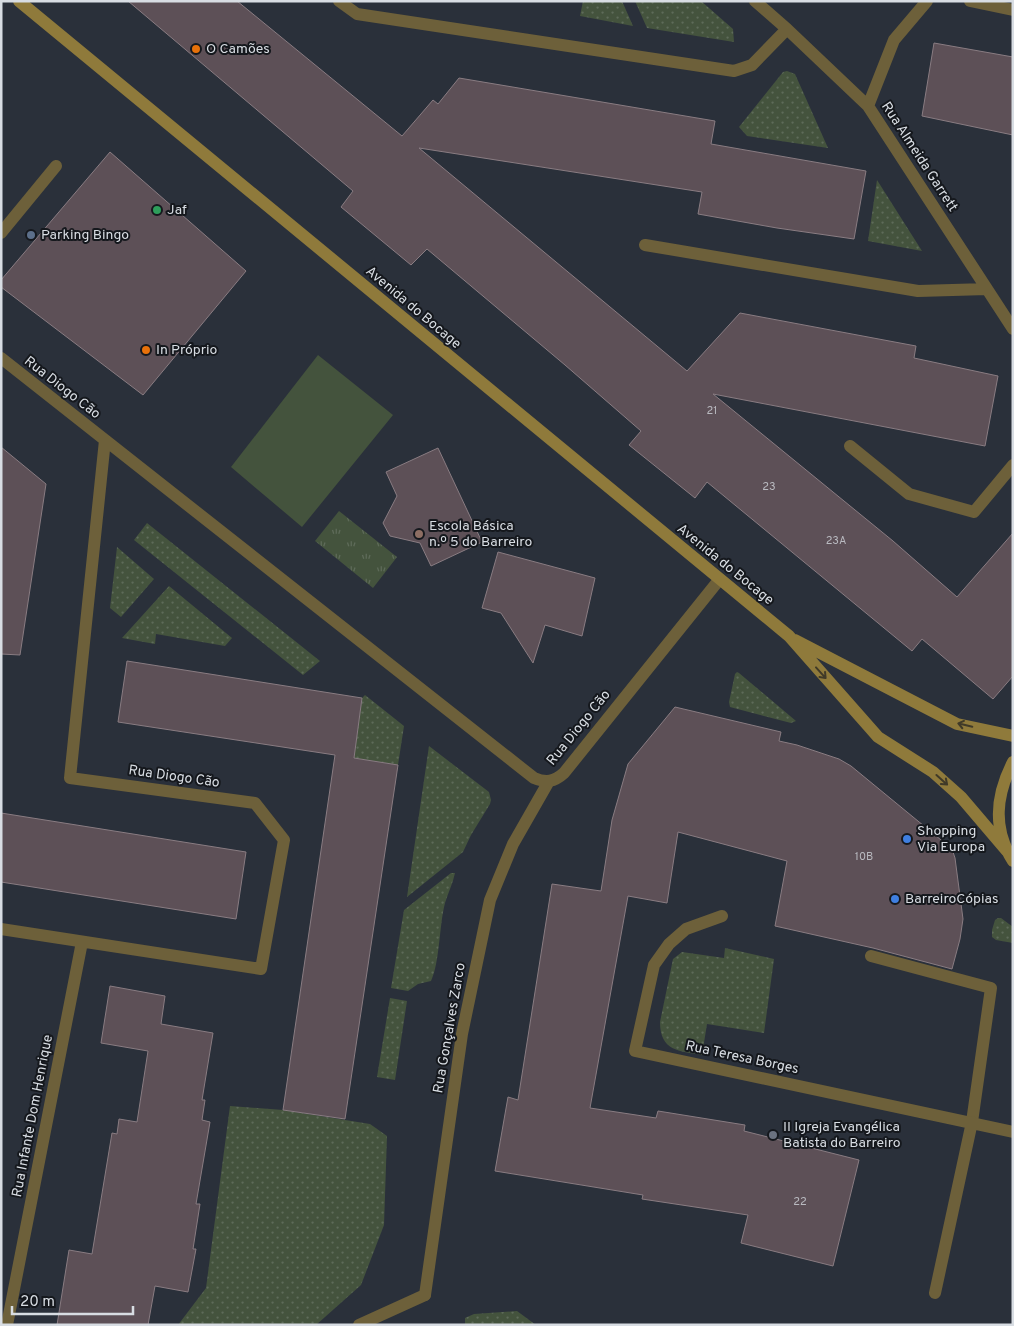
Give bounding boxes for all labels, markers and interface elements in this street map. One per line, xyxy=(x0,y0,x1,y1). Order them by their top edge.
place label: O Camões xyxy=(206,41,270,58)
marker: O Camões xyxy=(190,43,202,55)
street label: Rua Almeida Garrett xyxy=(877,99,961,215)
place label: Jaf xyxy=(167,202,187,219)
marker: Jaf xyxy=(151,204,163,216)
place label: Parking Bingo xyxy=(41,227,129,244)
marker: Parking Bingo xyxy=(25,229,37,241)
street label: Avenida do Bocage xyxy=(362,263,464,353)
place label: In Próprio xyxy=(156,342,218,359)
marker: In Próprio xyxy=(140,344,152,356)
street label: Rua Diogo Cão xyxy=(21,353,104,423)
house number: 21 xyxy=(707,404,717,418)
house number: 23 xyxy=(762,480,776,494)
place label: Escola Básica n.º 5 do Barreiro xyxy=(429,518,532,551)
street label: Avenida do Bocage xyxy=(673,521,777,609)
marker: Escola Básica n.º 5 do Barreiro xyxy=(413,528,425,540)
house number: 23A xyxy=(826,534,846,548)
one-way arrow xyxy=(815,666,827,679)
street label: Rua Diogo Cão xyxy=(543,687,615,769)
one-way arrow xyxy=(958,720,974,729)
street label: Rua Diogo Cão xyxy=(127,762,221,792)
one-way arrow xyxy=(935,774,948,785)
place label: Shopping Via Europa xyxy=(917,823,985,856)
marker: Shopping Via Europa xyxy=(901,833,913,845)
house number: 10B xyxy=(855,850,873,864)
place label: BarreiroCópias xyxy=(905,891,999,908)
marker: BarreiroCópias xyxy=(889,893,901,905)
street label: Rua Gonçalves Zarco xyxy=(430,961,470,1095)
street label: Rua Infante Dom Henrique xyxy=(9,1033,57,1199)
street label: Rua Teresa Borges xyxy=(684,1038,800,1078)
place label: II Igreja Evangélica Batista do Barreiro xyxy=(783,1119,901,1152)
marker: II Igreja Evangélica Batista do Barreiro xyxy=(767,1129,779,1141)
house number: 22 xyxy=(793,1195,807,1209)
scale bar xyxy=(12,1284,134,1316)
text: 20 m xyxy=(20,1293,55,1312)

